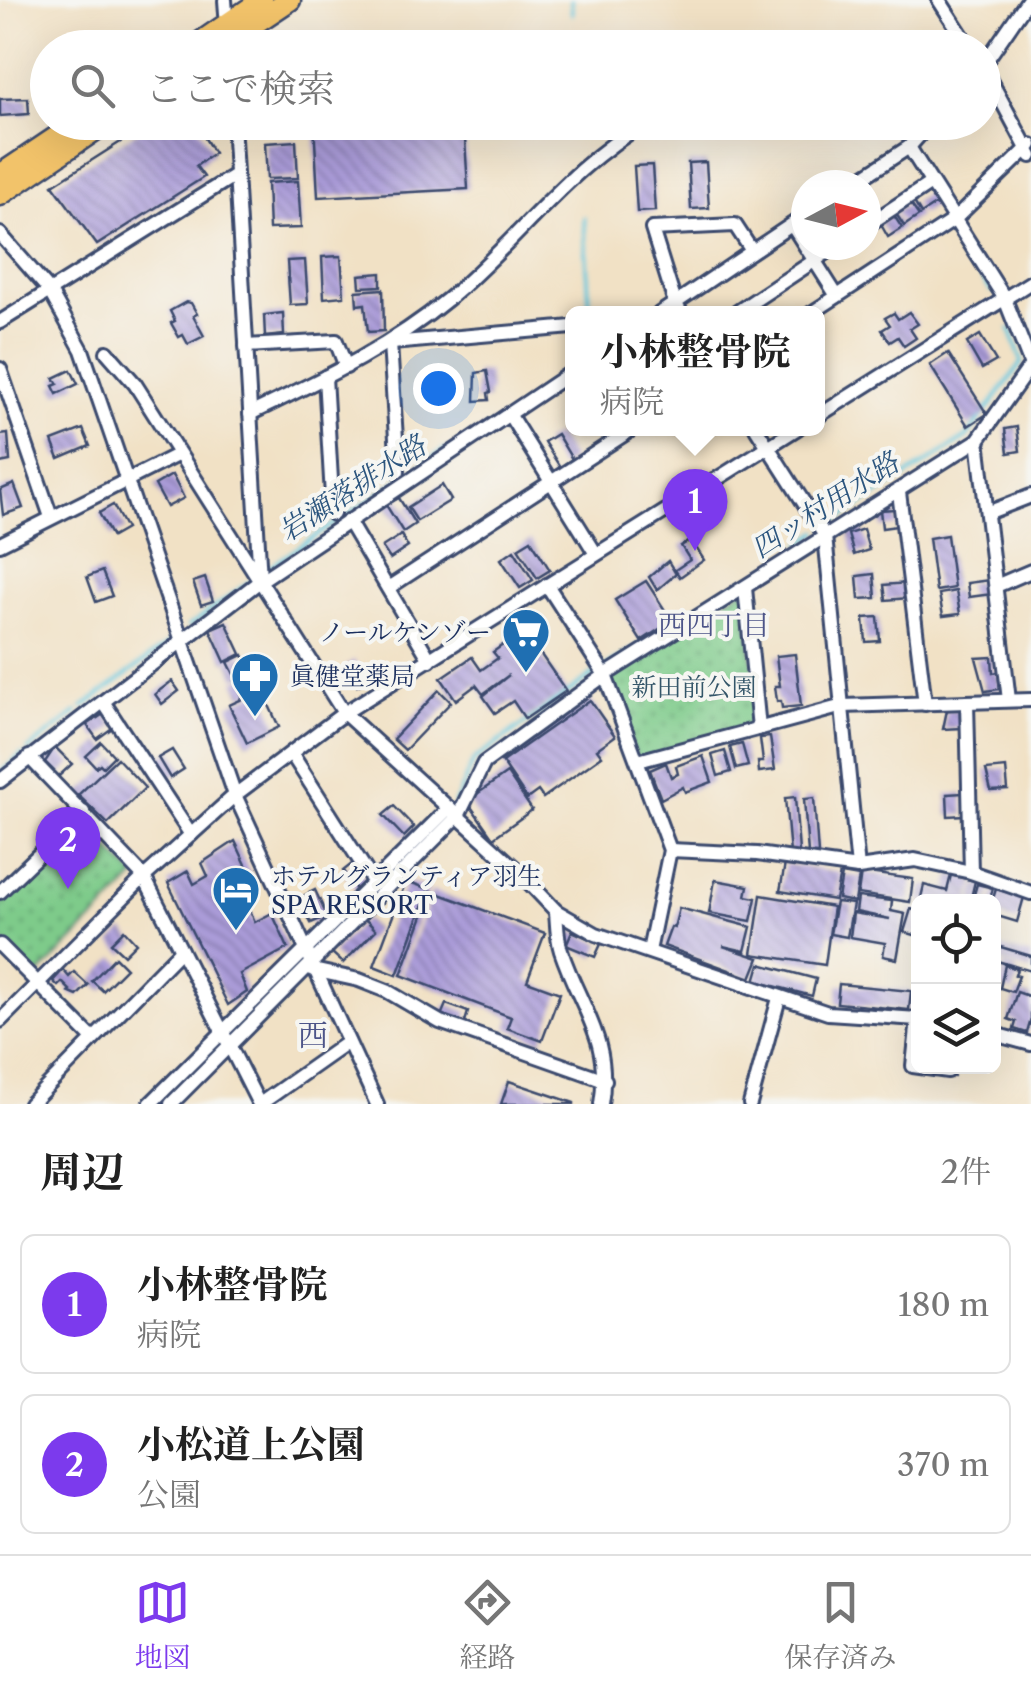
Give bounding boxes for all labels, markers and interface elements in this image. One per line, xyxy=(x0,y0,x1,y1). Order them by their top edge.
search box xyxy=(30,30,1001,140)
icon: search xyxy=(65,58,120,113)
text: ここで検索 xyxy=(145,65,335,112)
north arrow xyxy=(791,170,881,260)
popup xyxy=(565,306,825,436)
text: 小林整骨院 xyxy=(600,328,790,375)
your location xyxy=(413,363,464,414)
text: 病院 xyxy=(600,382,664,421)
water label: 岩瀬落排水路 xyxy=(272,427,433,548)
water label: 四ッ村用水路 xyxy=(745,444,906,565)
pin: 1 xyxy=(662,468,728,551)
supermarket icon: ノールケンゾー xyxy=(500,606,552,674)
district label: 西四丁目 xyxy=(658,608,770,642)
place label: ノールケンゾー xyxy=(319,617,491,648)
pharmacy icon: 眞健堂薬局 xyxy=(229,650,281,718)
place label: 眞健堂薬局 xyxy=(290,661,415,692)
park label: 新田前公園 xyxy=(631,672,757,703)
pin: 2 xyxy=(36,806,100,889)
place label: ホテルグランティア羽生 SPA RESORT xyxy=(271,861,542,921)
hotel icon: ホテルグランティア羽生 SPA RESORT xyxy=(210,864,262,932)
map controls xyxy=(911,894,1001,1074)
button: locate xyxy=(911,894,1001,984)
button: layers xyxy=(911,984,1001,1074)
district label: 西 xyxy=(298,1017,328,1054)
text: 周辺 xyxy=(40,1146,124,1198)
text: 2件 xyxy=(941,1152,991,1191)
text: 小林整骨院 xyxy=(137,1261,327,1308)
text: 1 xyxy=(67,1285,82,1324)
text: 180 m xyxy=(898,1285,989,1324)
text: 病院 xyxy=(137,1315,201,1354)
text: 小松道上公園 xyxy=(137,1421,365,1468)
text: 2 xyxy=(65,1445,84,1484)
text: 370 m xyxy=(897,1445,989,1484)
text: 公園 xyxy=(137,1475,201,1514)
tab: 地図 xyxy=(134,1575,191,1675)
tab: 経路 xyxy=(459,1575,516,1675)
tab: 保存済み xyxy=(784,1575,897,1675)

